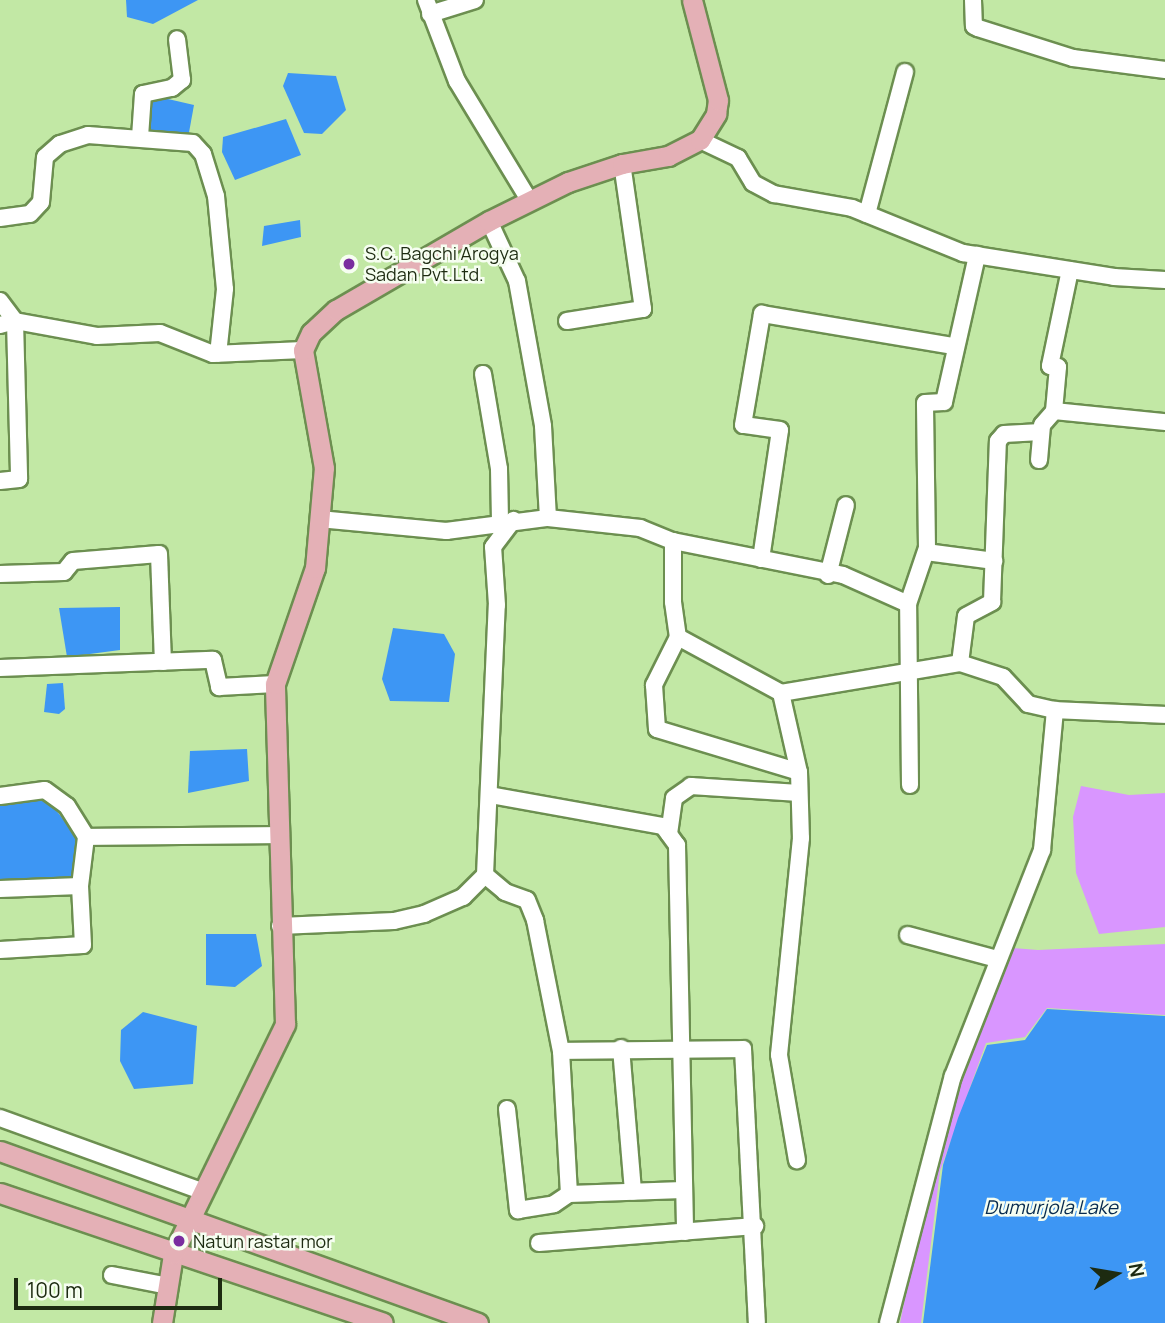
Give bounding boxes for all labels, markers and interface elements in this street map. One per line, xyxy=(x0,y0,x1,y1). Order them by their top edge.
place label: S.C. Bagchi Arogya Sadan Pvt.Ltd. xyxy=(365,243,519,286)
marker: S.C. Bagchi Arogya Sadan Pvt.Ltd. xyxy=(339,254,359,274)
water label: Dumurjola Lake xyxy=(984,1197,1118,1219)
place label: Natun rastar mor xyxy=(193,1230,333,1252)
marker: Natun rastar mor xyxy=(171,1233,187,1249)
north arrow xyxy=(1081,1239,1151,1309)
text: N xyxy=(1123,1261,1151,1279)
scale bar xyxy=(18,1264,226,1308)
text: 100 m xyxy=(27,1276,83,1304)

